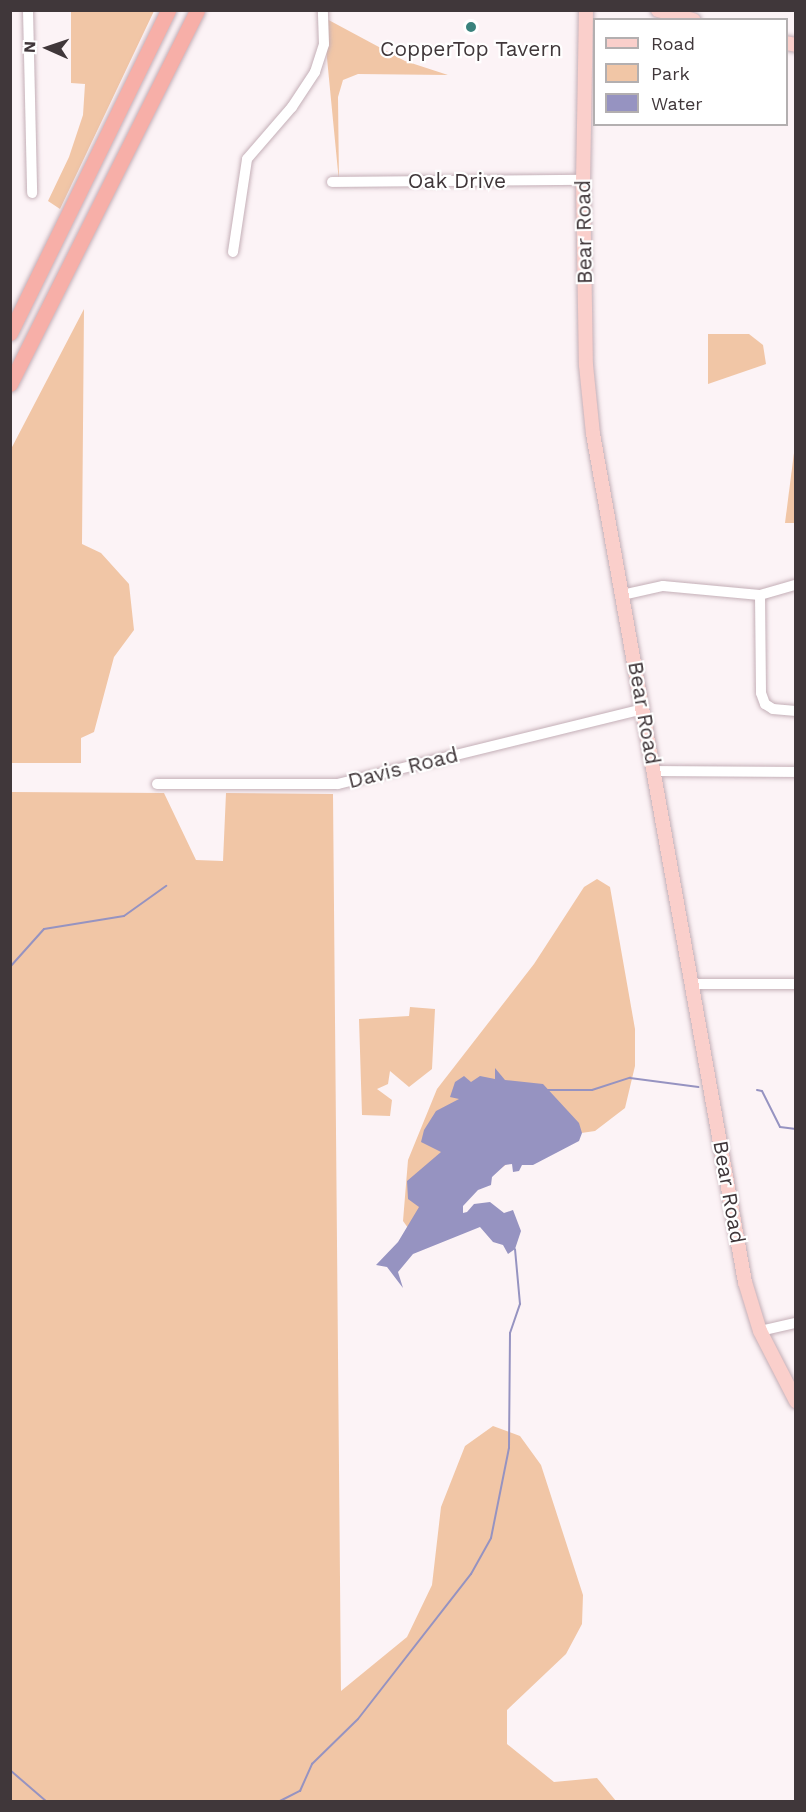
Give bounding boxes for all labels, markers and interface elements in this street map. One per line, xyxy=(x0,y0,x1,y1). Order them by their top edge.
north arrow xyxy=(18,18,78,78)
legend xyxy=(593,18,788,126)
marker: CopperTop Tavern xyxy=(464,20,478,34)
text: Road xyxy=(651,33,695,54)
place label: CopperTop Tavern xyxy=(380,36,562,62)
text: N xyxy=(20,41,39,53)
text: Park xyxy=(651,63,690,84)
text: Water xyxy=(651,93,703,114)
street label: Oak Drive xyxy=(408,168,506,194)
street label: Bear Road xyxy=(570,179,598,285)
street label: Bear Road xyxy=(623,659,665,767)
street label: Davis Road xyxy=(345,742,461,794)
street label: Bear Road xyxy=(708,1138,750,1246)

